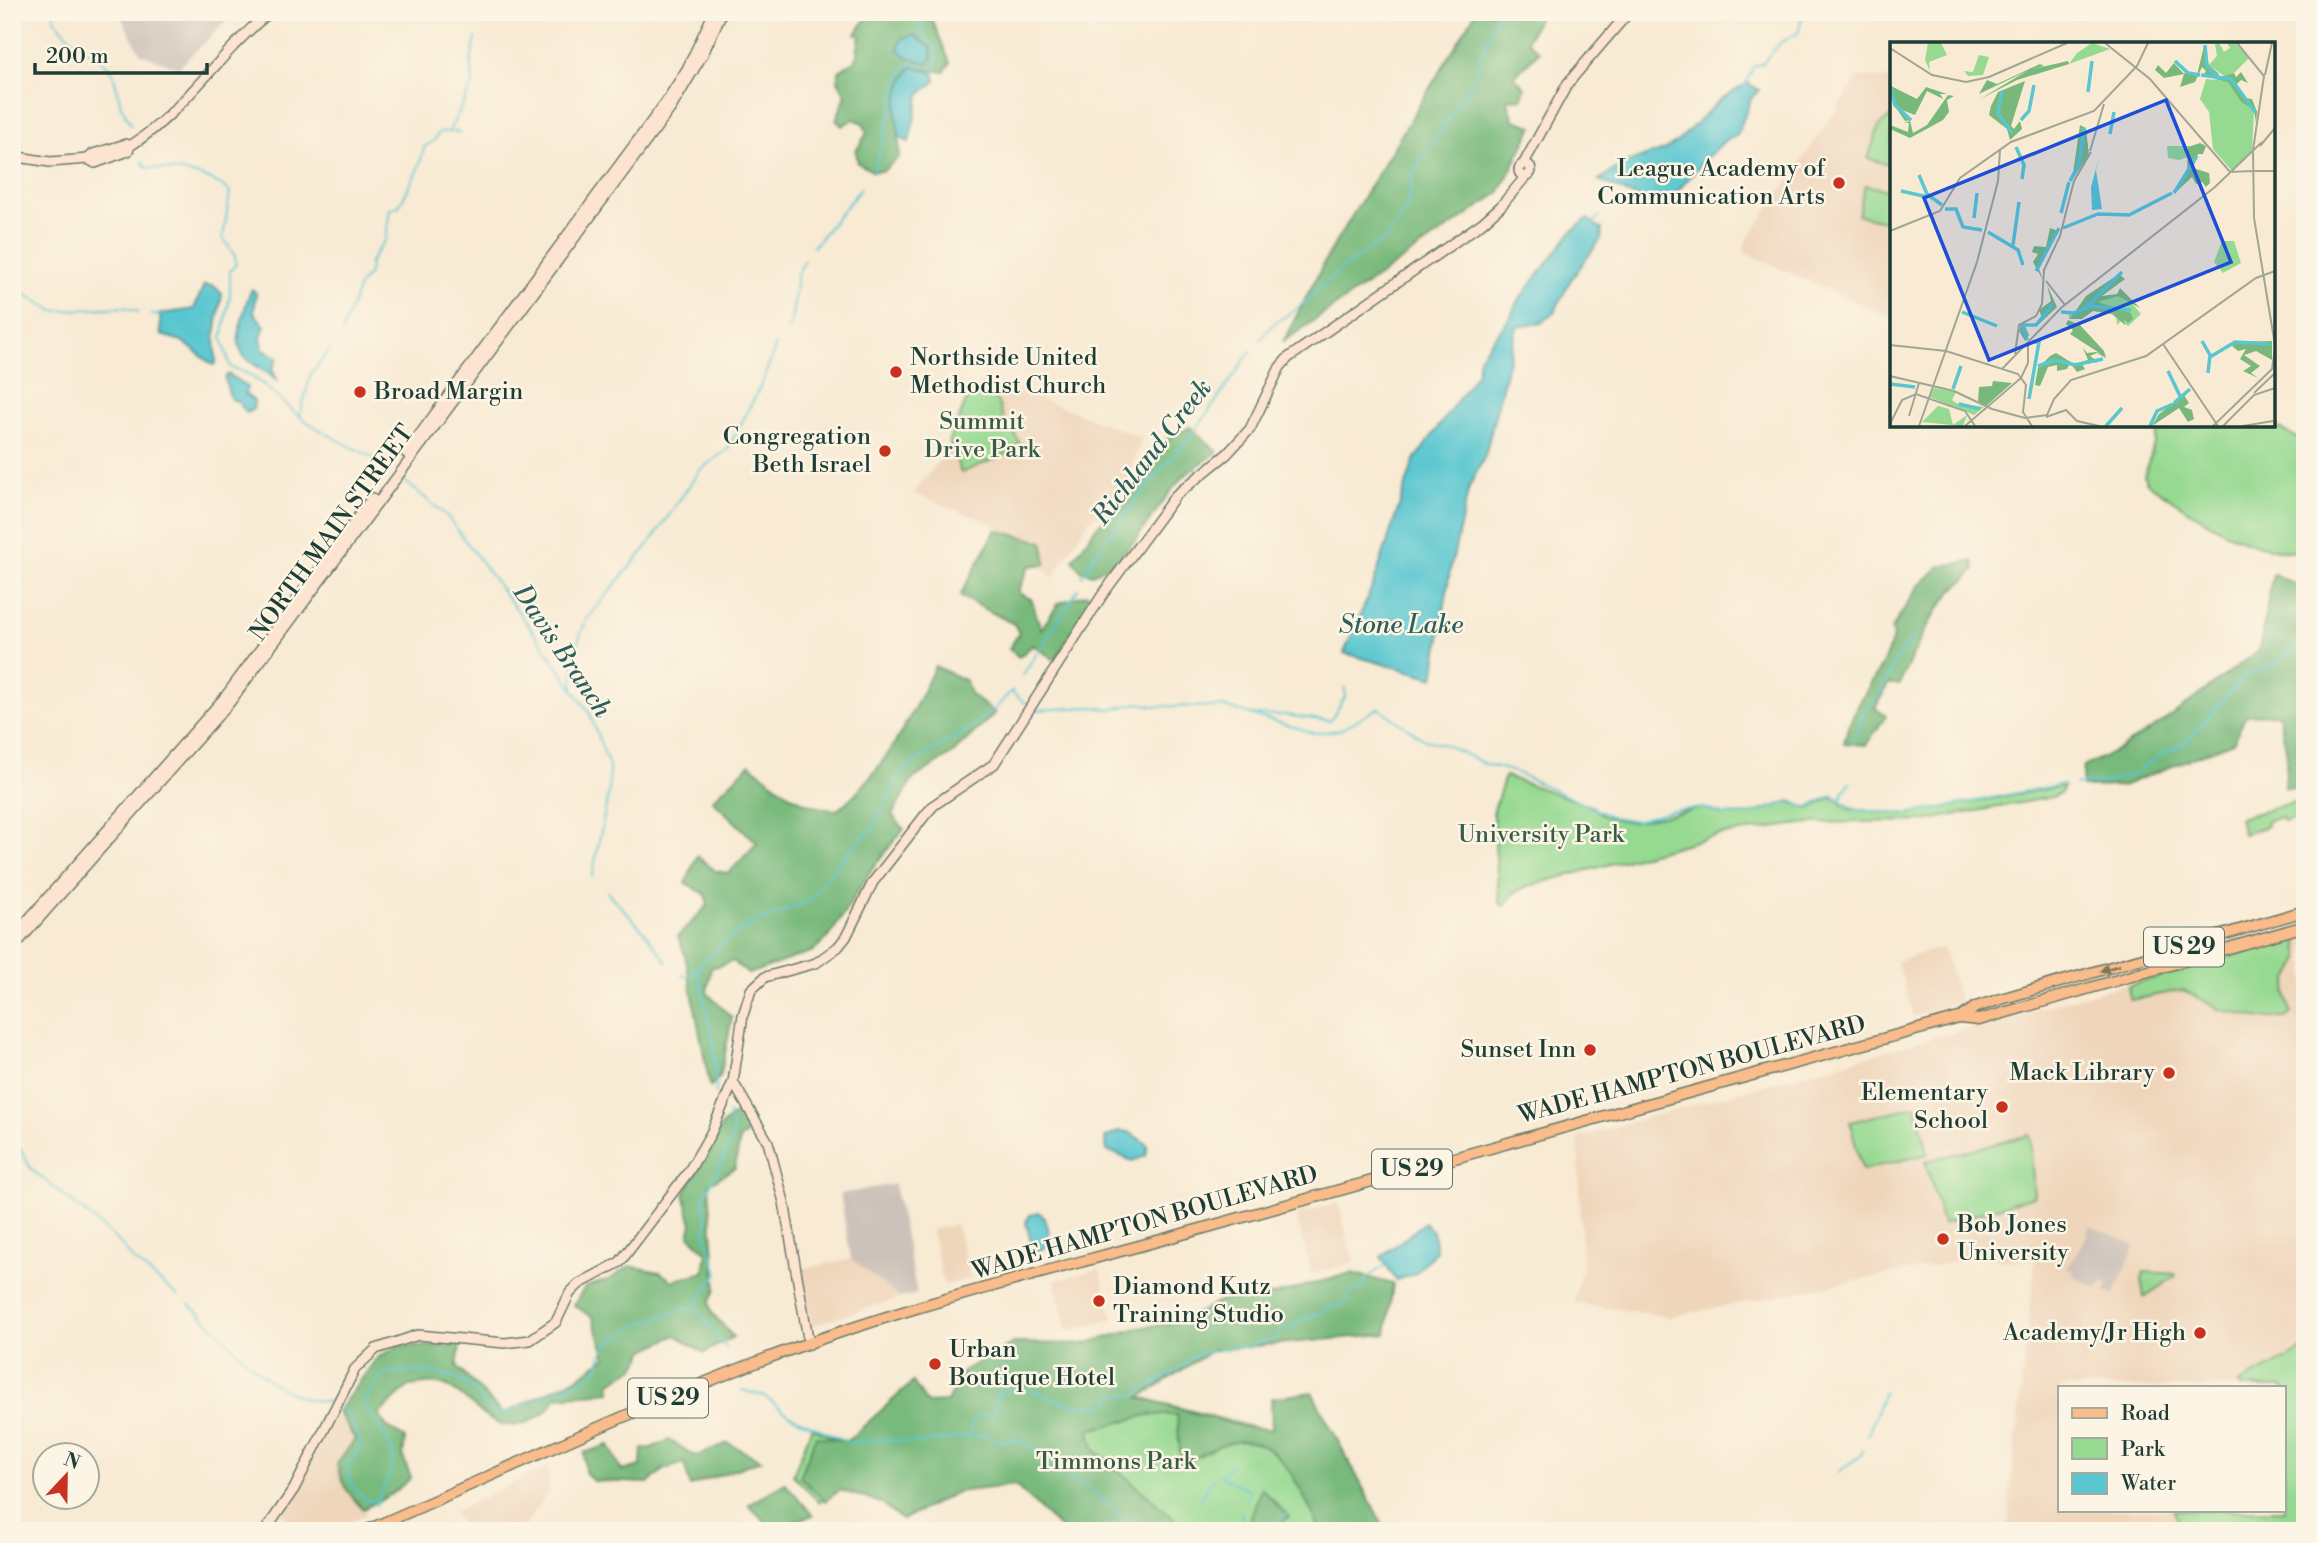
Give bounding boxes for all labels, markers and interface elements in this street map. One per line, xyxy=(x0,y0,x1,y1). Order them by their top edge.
scale bar xyxy=(35,32,206,76)
inset map xyxy=(1890,42,2275,427)
text: 200 m xyxy=(46,44,109,70)
place label: League Academy of Communication Arts xyxy=(1597,154,1826,212)
marker: League Academy of Communication Arts xyxy=(1831,175,1847,191)
place label: Northside United Methodist Church xyxy=(910,343,1106,401)
marker: Northside United Methodist Church xyxy=(888,364,904,380)
water label: Richland Creek xyxy=(1085,373,1219,532)
place label: Broad Margin xyxy=(373,377,523,407)
marker: Broad Margin xyxy=(352,384,368,400)
park label: Summit Drive Park xyxy=(924,407,1041,465)
street label: NORTH MAIN STREET xyxy=(243,419,421,647)
place label: Congregation Beth Israel xyxy=(723,422,871,480)
marker: Congregation Beth Israel xyxy=(877,443,893,459)
water label: Davis Branch xyxy=(505,578,619,724)
water label: Stone Lake xyxy=(1339,609,1463,641)
park label: University Park xyxy=(1458,820,1626,850)
road number: US 29 xyxy=(2144,928,2224,966)
one-way arrow xyxy=(2099,963,2120,973)
street label: WADE HAMPTON BOULEVARD xyxy=(1514,1009,1869,1131)
place label: Sunset Inn xyxy=(1460,1035,1576,1065)
marker: Sunset Inn xyxy=(1582,1042,1598,1058)
place label: Mack Library xyxy=(2009,1058,2155,1088)
marker: Mack Library xyxy=(2161,1065,2177,1081)
place label: Elementary School xyxy=(1861,1078,1988,1136)
marker: Elementary School xyxy=(1994,1099,2010,1115)
road number: US 29 xyxy=(1372,1150,1452,1188)
street label: WADE HAMPTON BOULEVARD xyxy=(968,1159,1321,1287)
place label: Bob Jones University xyxy=(1956,1210,2069,1268)
marker: Bob Jones University xyxy=(1935,1231,1951,1247)
place label: Diamond Kutz Training Studio xyxy=(1113,1272,1284,1330)
marker: Diamond Kutz Training Studio xyxy=(1091,1293,1107,1309)
place label: Academy/Jr High xyxy=(2002,1318,2186,1348)
marker: Academy/Jr High xyxy=(2192,1325,2208,1341)
place label: Urban Boutique Hotel xyxy=(948,1335,1115,1393)
marker: Urban Boutique Hotel xyxy=(927,1356,943,1372)
road number: US 29 xyxy=(628,1378,708,1418)
legend xyxy=(2058,1386,2286,1512)
text: Road xyxy=(2121,1401,2170,1427)
text: Park xyxy=(2121,1437,2166,1463)
north arrow xyxy=(32,1442,102,1512)
text: N xyxy=(61,1447,83,1475)
park label: Timmons Park xyxy=(1036,1447,1197,1477)
text: Water xyxy=(2120,1471,2176,1497)

